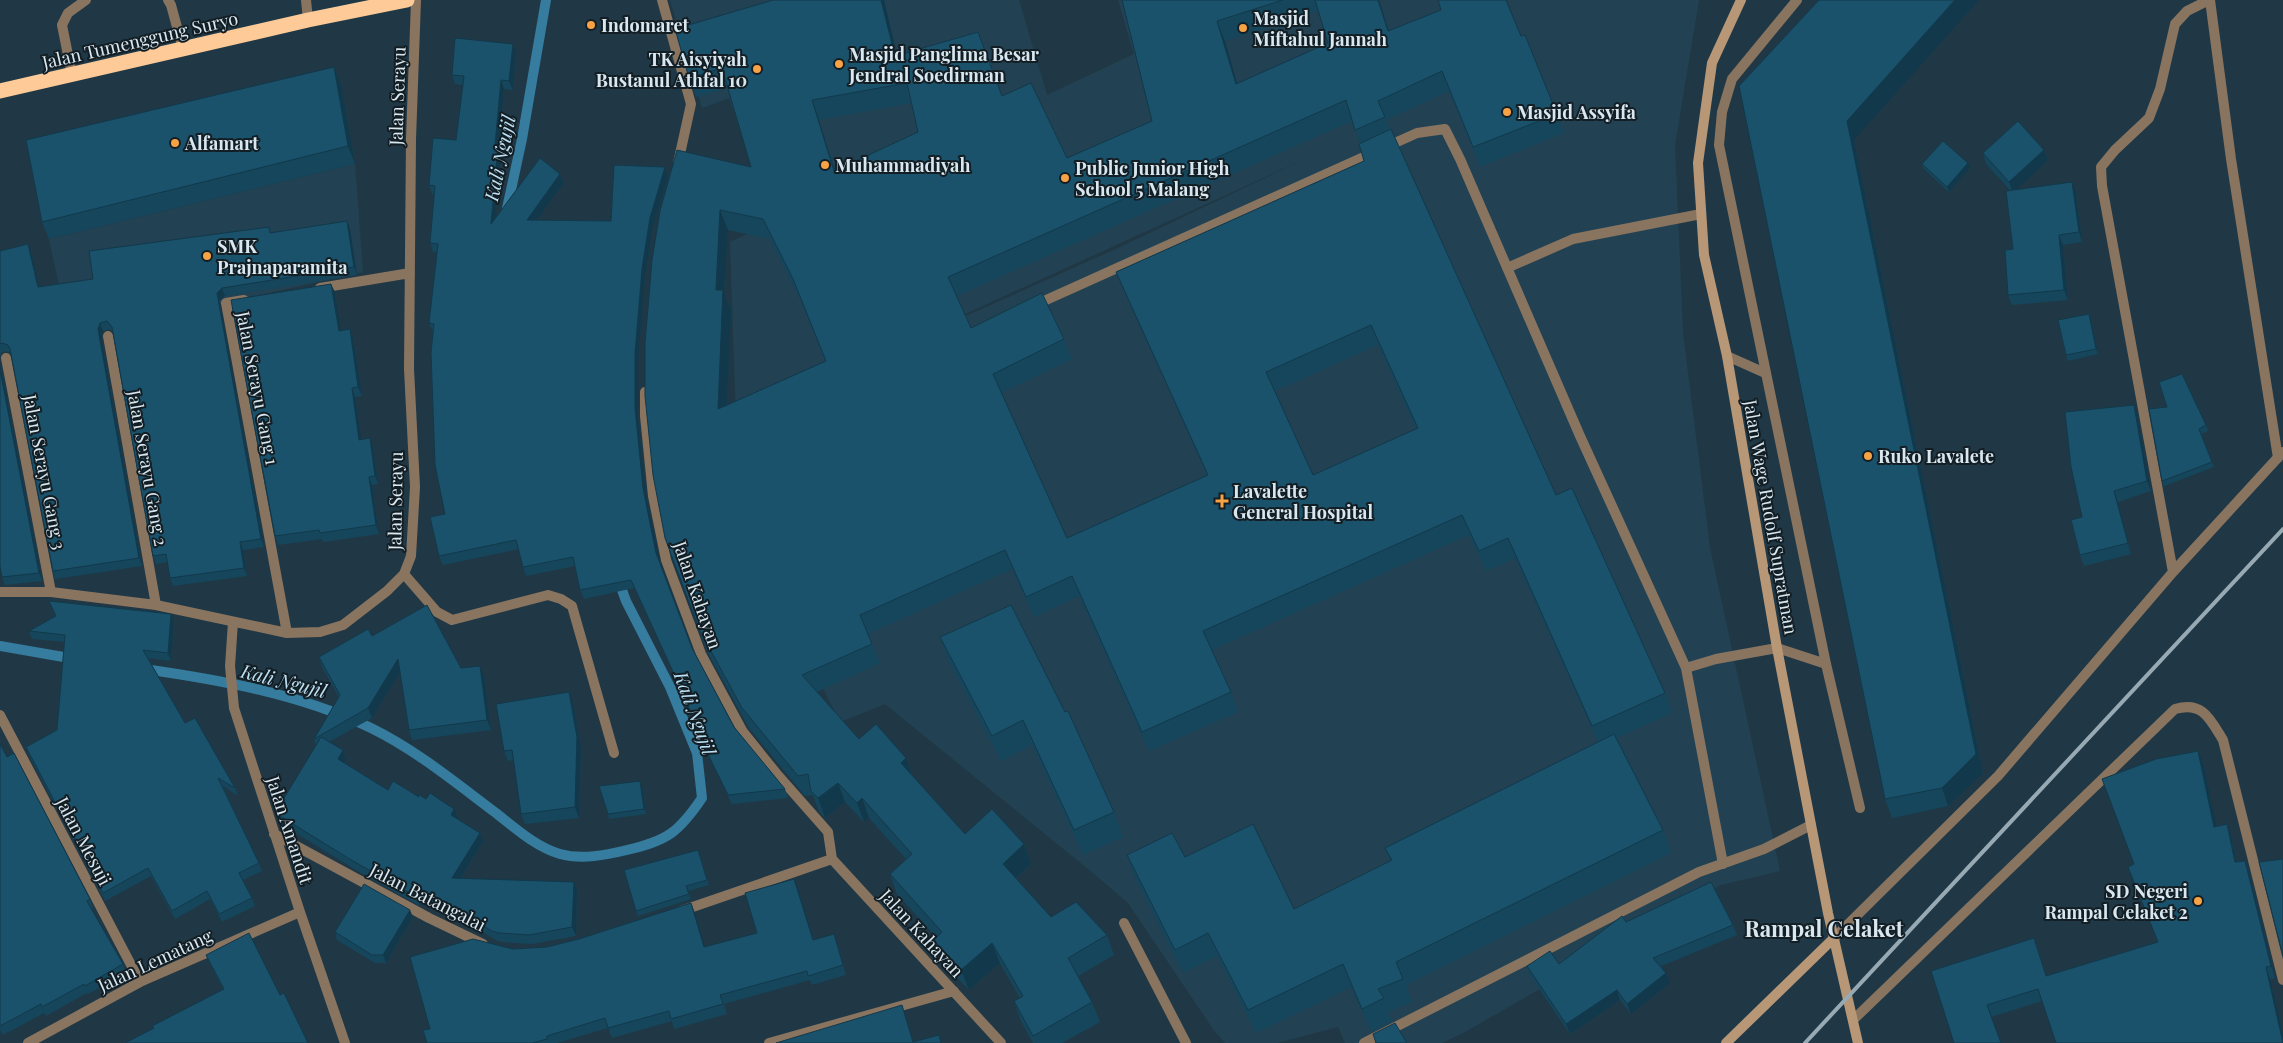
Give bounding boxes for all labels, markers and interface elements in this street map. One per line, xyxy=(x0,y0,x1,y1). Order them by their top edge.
street label: Jalan Tumenggung Suryo xyxy=(39,6,240,74)
place label: Masjid Miftahul Jannah xyxy=(1253,6,1387,51)
place label: Indomaret xyxy=(601,13,690,37)
marker: Indomaret xyxy=(585,19,597,31)
marker: Masjid Miftahul Jannah xyxy=(1237,22,1249,34)
place label: Masjid Panglima Besar Jendral Soedirman xyxy=(848,42,1040,87)
street label: Jalan Serayu xyxy=(383,46,411,147)
place label: TK Aisyiyah Bustanul Athfal 10 xyxy=(596,47,747,92)
marker: Masjid Panglima Besar Jendral Soedirman xyxy=(833,58,845,70)
marker: TK Aisyiyah Bustanul Athfal 10 xyxy=(751,63,763,75)
place label: Masjid Assyifa xyxy=(1517,100,1636,124)
marker: Masjid Assyifa xyxy=(1501,106,1513,118)
water label: Kali Ngujil xyxy=(477,112,521,204)
place label: Alfamart xyxy=(184,131,259,155)
marker: Alfamart xyxy=(169,137,181,149)
place label: Muhammadiyah xyxy=(835,153,970,177)
place label: Public Junior High School 5 Malang xyxy=(1075,156,1230,201)
marker: Muhammadiyah xyxy=(819,159,831,171)
marker: Public Junior High School 5 Malang xyxy=(1059,172,1071,184)
place label: SMK Prajnaparamita xyxy=(217,234,348,279)
marker: SMK Prajnaparamita xyxy=(201,250,213,262)
street label: Jalan Serayu Gang 1 xyxy=(231,308,285,467)
street label: Jalan Serayu Gang 2 xyxy=(122,387,174,548)
street label: Jalan Serayu Gang 3 xyxy=(18,391,72,552)
street label: Jalan Wage Rudolf Supratman xyxy=(1738,397,1804,637)
place label: Ruko Lavalete xyxy=(1878,444,1994,468)
marker: Ruko Lavalete xyxy=(1862,450,1874,462)
street label: Jalan Serayu xyxy=(382,451,408,552)
place label: Lavalette General Hospital xyxy=(1233,479,1373,524)
marker: Lavalette General Hospital xyxy=(1215,494,1229,508)
street label: Jalan Kahayan xyxy=(668,537,728,652)
water label: Kali Ngujil xyxy=(238,657,330,703)
water label: Kali Ngujil xyxy=(669,667,723,759)
street label: Jalan Amandit xyxy=(261,772,319,888)
street label: Jalan Mesuji xyxy=(50,792,117,889)
street label: Jalan Batangalai xyxy=(365,857,490,937)
place label: SD Negeri Rampal Celaket 2 xyxy=(2044,879,2188,924)
street label: Jalan Kahayan xyxy=(874,883,969,983)
marker: SD Negeri Rampal Celaket 2 xyxy=(2192,895,2204,907)
district label: Rampal Celaket xyxy=(1744,913,1904,943)
street label: Jalan Lematang xyxy=(93,923,217,997)

